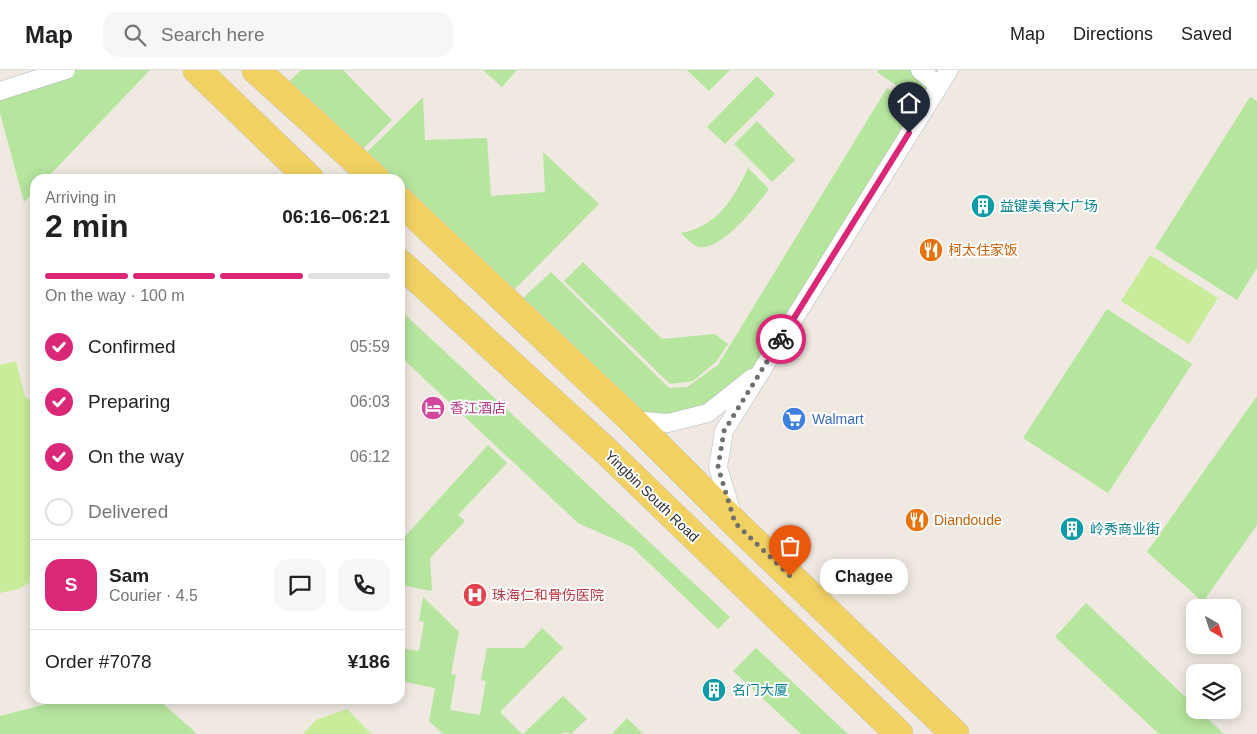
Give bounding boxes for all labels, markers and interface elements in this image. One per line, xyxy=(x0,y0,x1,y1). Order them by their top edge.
search box xyxy=(103,12,453,57)
text: Map xyxy=(25,21,73,48)
icon: search xyxy=(121,21,149,49)
text: Search here xyxy=(161,24,265,45)
text: Map xyxy=(1010,24,1045,44)
text: Directions xyxy=(1073,24,1153,44)
text: Saved xyxy=(1181,24,1232,44)
pin xyxy=(888,82,930,133)
icon: home xyxy=(895,89,923,117)
text: Arriving in xyxy=(45,189,116,206)
building icon: 益键美食大广场 xyxy=(970,193,996,219)
place label: 益键美食大广场 xyxy=(1000,198,1098,214)
text: 06:16–06:21 xyxy=(282,206,390,227)
text: 2 min xyxy=(45,208,129,244)
restaurant icon: 柯太住家饭 xyxy=(918,237,944,263)
place label: 柯太住家饭 xyxy=(948,242,1018,258)
text: On the way · 100 m xyxy=(45,287,185,304)
courier xyxy=(756,314,806,364)
icon: bike xyxy=(767,325,795,353)
icon: check xyxy=(45,333,73,361)
text: Confirmed xyxy=(88,336,176,357)
text: 05:59 xyxy=(350,338,390,355)
icon: check xyxy=(45,388,73,416)
text: Preparing xyxy=(88,391,170,412)
text: 06:03 xyxy=(350,393,390,410)
hotel icon: 香江酒店 xyxy=(420,395,446,421)
place label: 香江酒店 xyxy=(450,400,506,416)
supermarket icon: Walmart xyxy=(781,406,807,432)
place label: Walmart xyxy=(812,411,864,427)
icon: check xyxy=(45,443,73,471)
text: On the way xyxy=(88,446,184,467)
street label: Yingbin South Road xyxy=(602,447,702,545)
text: 06:12 xyxy=(350,448,390,465)
text: Delivered xyxy=(88,501,168,522)
restaurant icon: Diandoude xyxy=(904,507,930,533)
place label: Diandoude xyxy=(934,512,1002,528)
building icon: 岭秀商业街 xyxy=(1059,516,1085,542)
place label: 岭秀商业街 xyxy=(1090,521,1160,537)
pin xyxy=(769,525,811,576)
icon: bag xyxy=(776,532,804,560)
callout: Chagee xyxy=(820,558,908,594)
button: chat xyxy=(274,559,326,611)
button: phone xyxy=(338,559,390,611)
text: Sam xyxy=(109,565,149,586)
text: Chagee xyxy=(835,568,893,585)
text: S xyxy=(65,574,77,595)
hospital icon: 珠海仁和骨伤医院 xyxy=(462,582,488,608)
text: Courier · 4.5 xyxy=(109,587,198,604)
place label: 珠海仁和骨伤医院 xyxy=(492,587,604,603)
north arrow xyxy=(1186,599,1241,654)
map controls xyxy=(1186,599,1241,719)
text: Order #7078 xyxy=(45,651,152,672)
text: ¥186 xyxy=(348,651,390,672)
button: layers xyxy=(1186,664,1241,719)
building icon: 名门大厦 xyxy=(701,677,727,703)
place label: 名门大厦 xyxy=(732,682,788,698)

